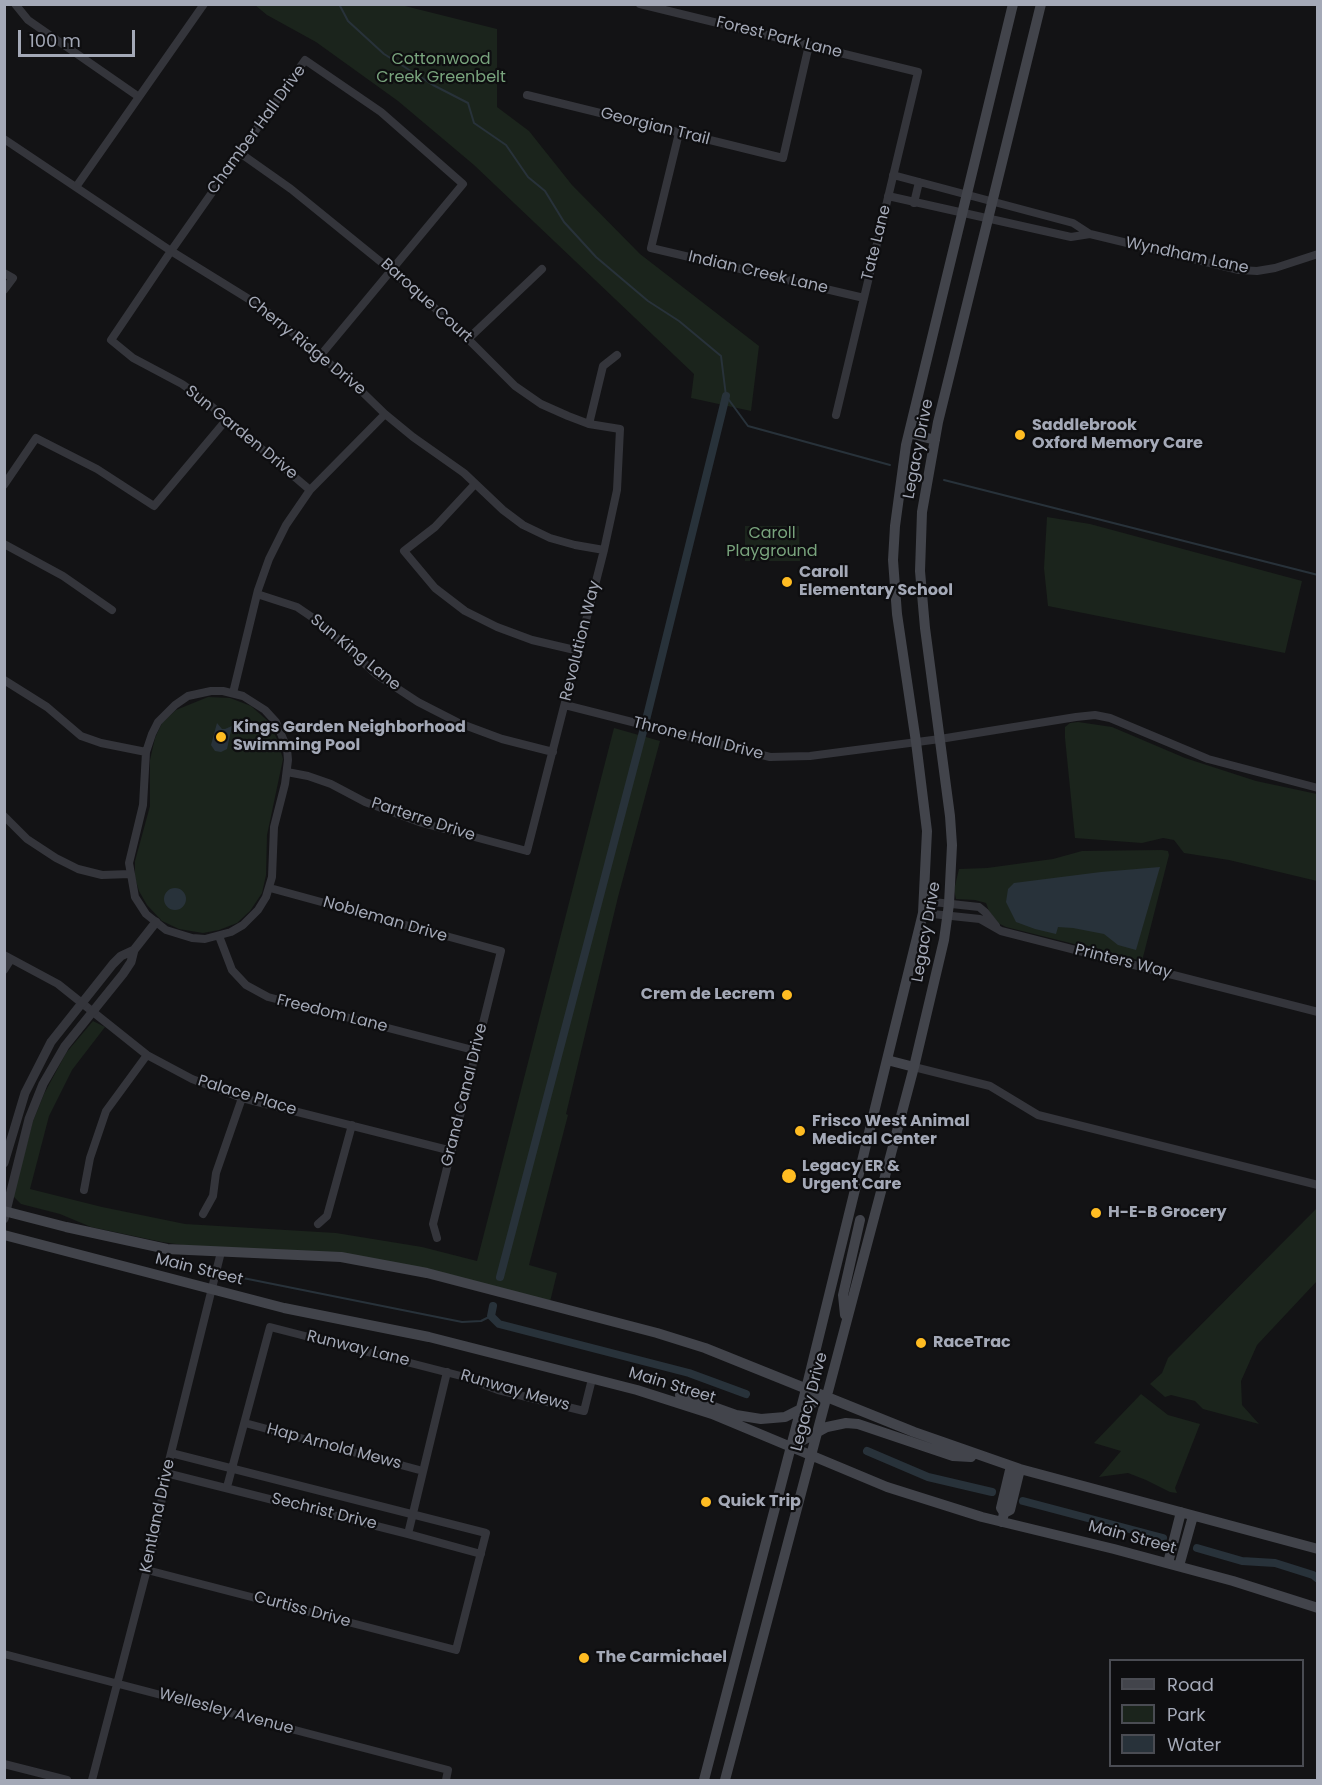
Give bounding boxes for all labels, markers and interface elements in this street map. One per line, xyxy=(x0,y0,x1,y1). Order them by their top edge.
street label: Forest Park Lane xyxy=(714,13,844,63)
scale bar xyxy=(21,18,138,56)
text: 100 m xyxy=(29,28,81,53)
park label: Cottonwood Creek Greenbelt xyxy=(376,50,506,88)
street label: Chamber Hall Drive xyxy=(204,62,310,198)
street label: Georgian Trail xyxy=(598,104,712,150)
street label: Tate Lane xyxy=(858,203,896,283)
street label: Wyndham Lane xyxy=(1124,234,1250,278)
street label: Indian Creek Lane xyxy=(686,248,830,298)
street label: Baroque Court xyxy=(376,255,476,347)
street label: Cherry Ridge Drive xyxy=(243,292,369,400)
street label: Sun Garden Drive xyxy=(181,382,301,484)
street label: Legacy Drive xyxy=(900,397,938,501)
place label: Saddlebrook Oxford Memory Care xyxy=(1032,416,1203,454)
marker: Saddlebrook Oxford Memory Care xyxy=(1013,428,1027,442)
park label: Caroll Playground xyxy=(726,524,818,562)
place label: Caroll Elementary School xyxy=(799,563,953,601)
marker: Caroll Elementary School xyxy=(780,575,794,589)
street label: Revolution Way xyxy=(557,579,605,703)
street label: Sun King Lane xyxy=(306,611,404,695)
street label: Throne Hall Drive xyxy=(631,714,765,764)
place label: Kings Garden Neighborhood Swimming Pool xyxy=(233,718,466,756)
marker: Kings Garden Neighborhood Swimming Pool xyxy=(214,730,228,744)
street label: Parterre Drive xyxy=(369,794,477,846)
street label: Legacy Drive xyxy=(909,880,945,984)
street label: Nobleman Drive xyxy=(321,893,449,947)
street label: Printers Way xyxy=(1073,941,1173,983)
place label: Crem de Lecrem xyxy=(641,985,775,1005)
marker: Crem de Lecrem xyxy=(780,988,794,1002)
street label: Freedom Lane xyxy=(275,991,389,1037)
street label: Grand Canal Drive xyxy=(438,1021,492,1169)
street label: Palace Place xyxy=(195,1072,299,1120)
place label: Frisco West Animal Medical Center xyxy=(812,1112,970,1150)
marker: Frisco West Animal Medical Center xyxy=(793,1124,807,1138)
place label: Legacy ER & Urgent Care xyxy=(802,1157,901,1195)
marker: Legacy ER & Urgent Care xyxy=(780,1167,798,1185)
place label: H-E-B Grocery xyxy=(1108,1203,1227,1223)
marker: H-E-B Grocery xyxy=(1089,1206,1103,1220)
street label: Main Street xyxy=(153,1250,245,1290)
street label: Runway Lane xyxy=(305,1327,411,1371)
place label: RaceTrac xyxy=(933,1333,1011,1353)
marker: RaceTrac xyxy=(914,1336,928,1350)
street label: Legacy Drive xyxy=(788,1350,832,1454)
street label: Main Street xyxy=(626,1364,718,1408)
street label: Runway Mews xyxy=(458,1366,572,1416)
street label: Hap Arnold Mews xyxy=(265,1420,403,1474)
street label: Kentland Drive xyxy=(137,1457,179,1575)
street label: Sechrist Drive xyxy=(269,1490,379,1534)
place label: Quick Trip xyxy=(718,1492,801,1512)
marker: Quick Trip xyxy=(699,1495,713,1509)
street label: Main Street xyxy=(1086,1517,1178,1559)
street label: Curtiss Drive xyxy=(252,1588,352,1632)
place label: The Carmichael xyxy=(596,1648,727,1668)
marker: The Carmichael xyxy=(577,1651,591,1665)
legend xyxy=(1109,1659,1304,1767)
text: Road xyxy=(1167,1672,1214,1697)
street label: Wellesley Avenue xyxy=(156,1685,296,1739)
text: Park xyxy=(1167,1702,1206,1727)
text: Water xyxy=(1167,1732,1221,1757)

